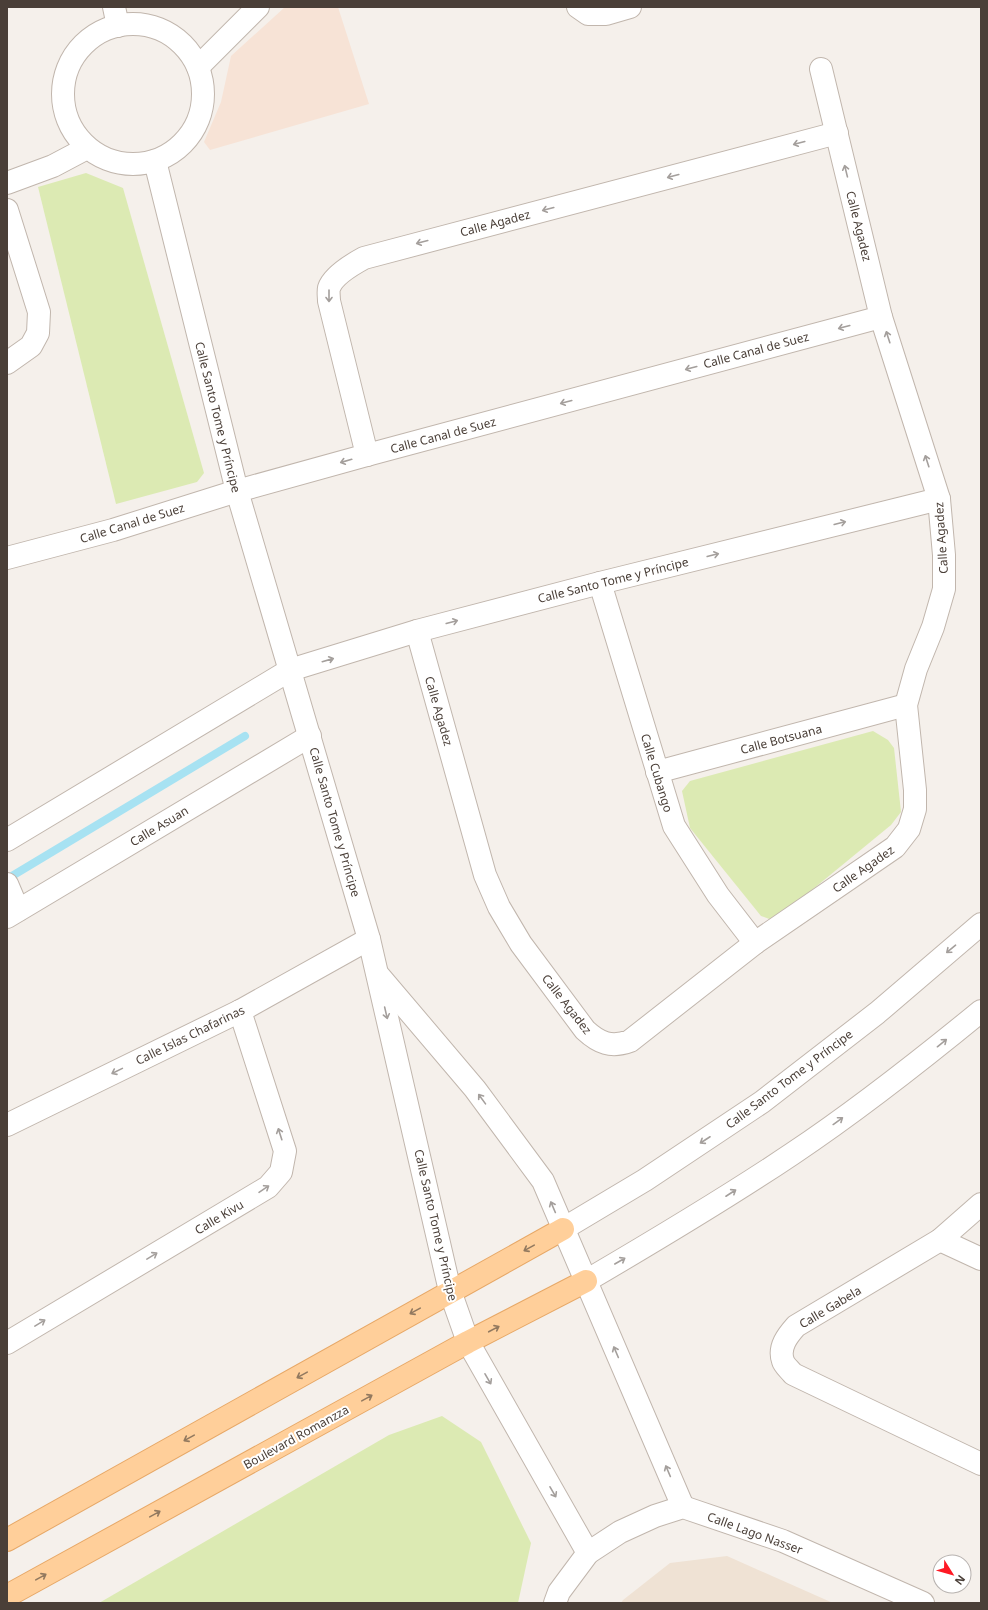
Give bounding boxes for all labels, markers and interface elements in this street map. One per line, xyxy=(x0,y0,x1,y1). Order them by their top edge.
one-way arrow xyxy=(793,140,806,147)
one-way arrow xyxy=(842,165,849,178)
one-way arrow xyxy=(667,173,680,180)
street label: Calle Agadez xyxy=(842,189,876,263)
street label: Calle Agadez xyxy=(458,205,532,241)
one-way arrow xyxy=(541,206,554,214)
one-way arrow xyxy=(416,239,429,247)
one-way arrow xyxy=(325,289,333,302)
one-way arrow xyxy=(838,324,851,331)
street label: Calle Canal de Suez xyxy=(701,328,811,372)
one-way arrow xyxy=(884,331,891,344)
street label: Calle Santo Tome y Príncipe xyxy=(191,340,245,494)
one-way arrow xyxy=(685,365,698,372)
one-way arrow xyxy=(559,398,572,406)
street label: Calle Canal de Suez xyxy=(388,413,498,457)
one-way arrow xyxy=(923,455,930,468)
one-way arrow xyxy=(339,458,352,465)
street label: Calle Canal de Suez xyxy=(78,499,187,547)
street label: Calle Agadez xyxy=(930,501,952,574)
one-way arrow xyxy=(833,519,846,527)
one-way arrow xyxy=(707,550,720,558)
street label: Calle Santo Tome y Príncipe xyxy=(536,553,690,607)
one-way arrow xyxy=(445,618,458,625)
one-way arrow xyxy=(321,656,334,663)
street label: Calle Agadez xyxy=(421,674,457,748)
street label: Calle Botsuana xyxy=(738,720,824,758)
street label: Calle Cubango xyxy=(637,732,677,814)
street label: Calle Santo Tome y Príncipe xyxy=(305,745,365,899)
street label: Calle Asuan xyxy=(127,802,191,850)
street label: Calle Agadez xyxy=(829,841,898,897)
one-way arrow xyxy=(946,945,957,954)
street label: Calle Agadez xyxy=(538,970,596,1038)
street label: Calle Islas Chafarinas xyxy=(133,1001,248,1069)
one-way arrow xyxy=(383,1006,391,1019)
street label: Calle Santo Tome y Príncipe xyxy=(722,1025,856,1132)
one-way arrow xyxy=(937,1038,948,1047)
one-way arrow xyxy=(111,1068,123,1075)
one-way arrow xyxy=(478,1093,487,1104)
one-way arrow xyxy=(833,1117,844,1125)
one-way arrow xyxy=(276,1128,283,1141)
one-way arrow xyxy=(699,1136,710,1144)
street label: Calle Santo Tome y Príncipe xyxy=(410,1148,462,1303)
one-way arrow xyxy=(258,1185,269,1194)
one-way arrow xyxy=(725,1189,736,1198)
street label: Calle Kivu xyxy=(191,1196,247,1238)
one-way arrow xyxy=(549,1201,557,1213)
one-way arrow xyxy=(523,1244,535,1252)
one-way arrow xyxy=(146,1252,158,1260)
one-way arrow xyxy=(614,1257,626,1265)
street label: Calle Gabela xyxy=(796,1282,864,1332)
one-way arrow xyxy=(409,1307,421,1315)
one-way arrow xyxy=(34,1318,46,1326)
one-way arrow xyxy=(488,1325,500,1332)
one-way arrow xyxy=(612,1346,620,1358)
one-way arrow xyxy=(296,1371,308,1379)
one-way arrow xyxy=(485,1373,493,1385)
one-way arrow xyxy=(361,1393,373,1401)
street label: Boulevard Romanzza xyxy=(240,1401,352,1473)
one-way arrow xyxy=(183,1435,195,1443)
one-way arrow xyxy=(664,1466,671,1478)
one-way arrow xyxy=(550,1486,558,1498)
street label: Calle Lago Nasser xyxy=(705,1508,805,1558)
one-way arrow xyxy=(149,1510,161,1518)
north arrow xyxy=(932,1554,972,1594)
one-way arrow xyxy=(35,1572,47,1580)
text: N xyxy=(952,1572,969,1588)

